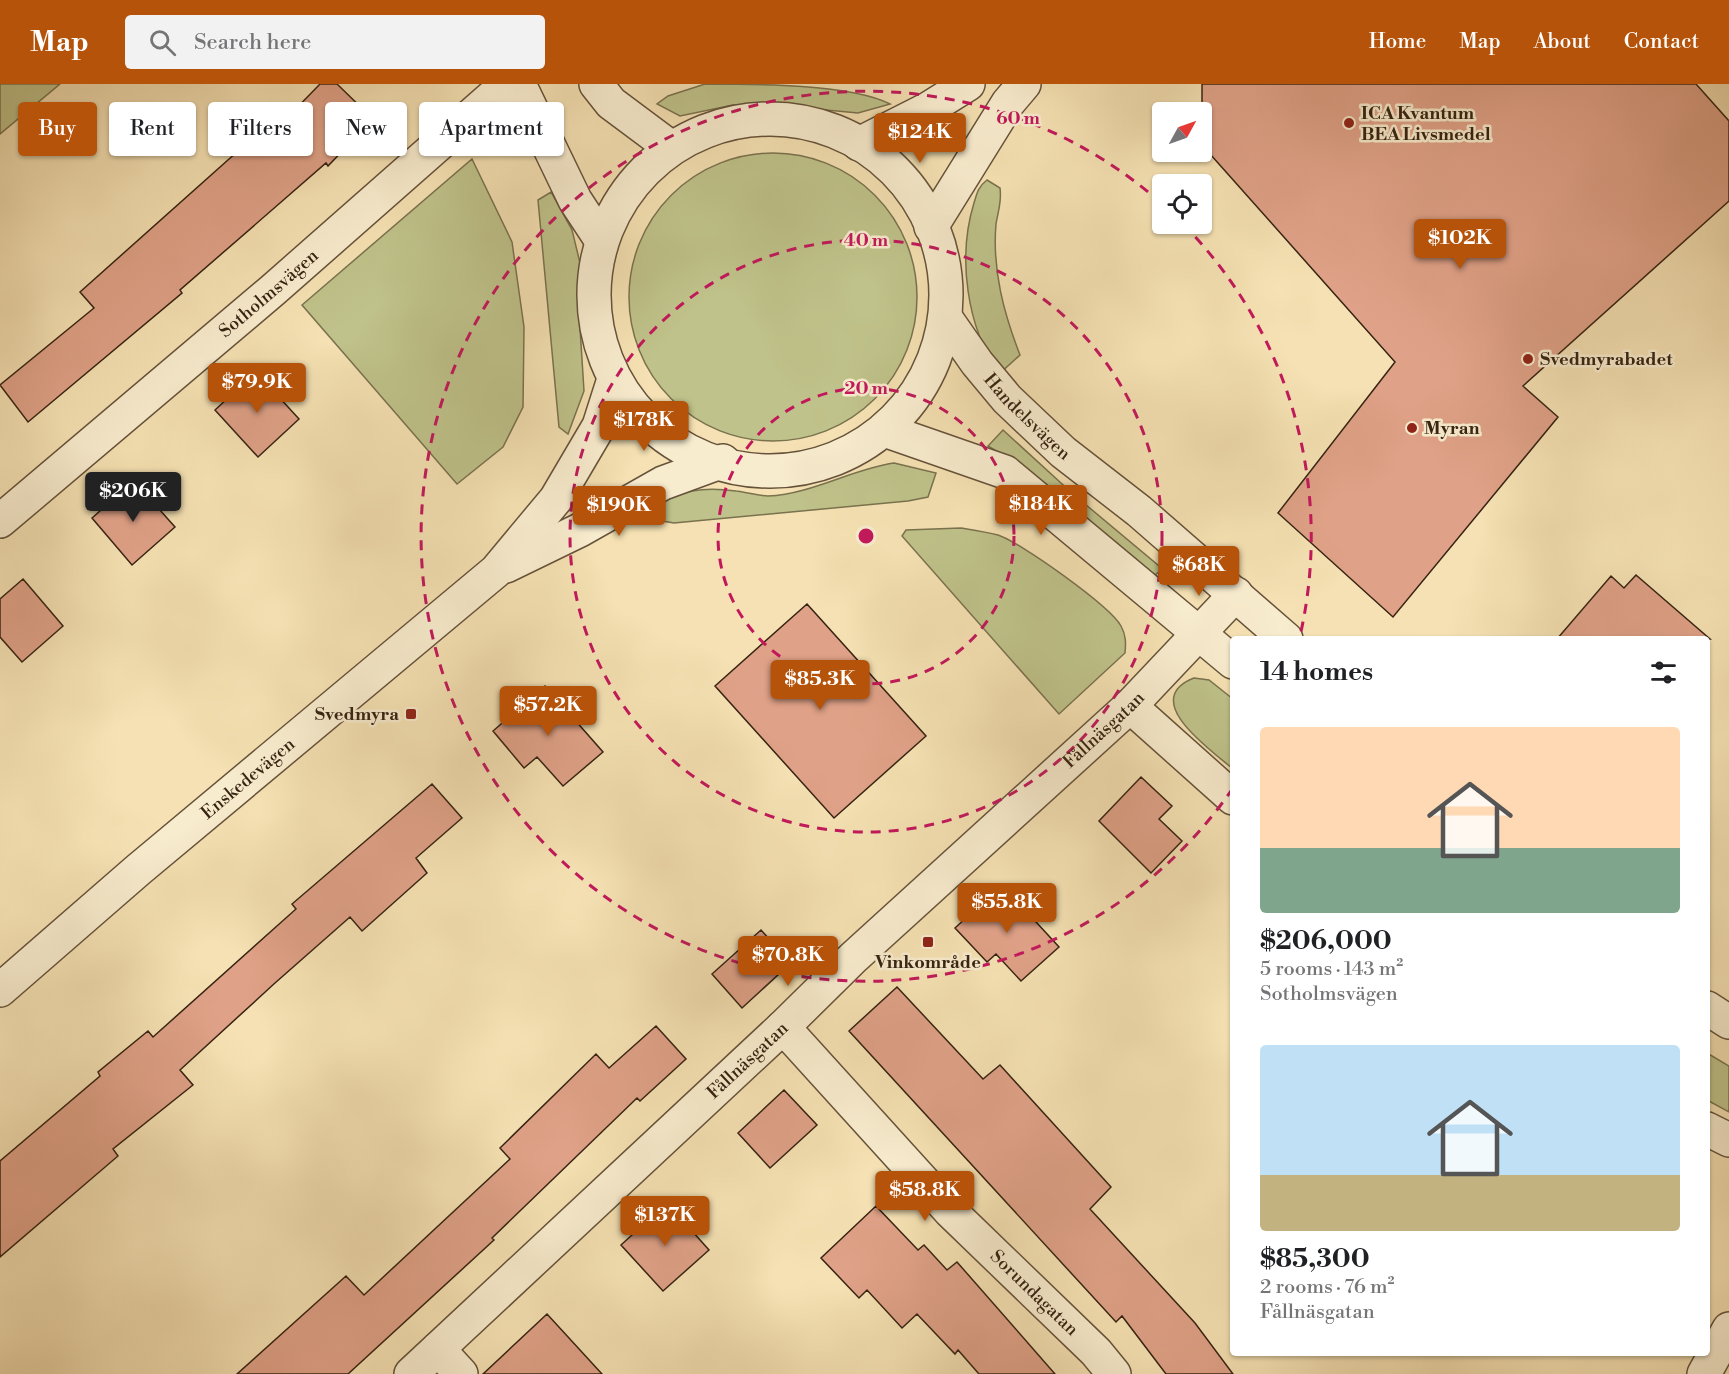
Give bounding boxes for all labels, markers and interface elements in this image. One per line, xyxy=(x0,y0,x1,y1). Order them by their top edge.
search box xyxy=(125,15,545,69)
text: Map xyxy=(30,25,89,60)
icon: search xyxy=(146,26,179,59)
text: Search here xyxy=(194,29,311,56)
text: Home xyxy=(1369,29,1426,55)
text: Map xyxy=(1459,29,1501,55)
text: About xyxy=(1534,29,1591,55)
text: Contact xyxy=(1624,29,1699,55)
chip: Buy xyxy=(18,102,97,156)
chip: Rent xyxy=(109,102,196,156)
chip: Filters xyxy=(208,102,313,156)
chip: New xyxy=(325,102,407,156)
chip: Apartment xyxy=(419,102,564,156)
north arrow xyxy=(1152,102,1212,162)
map controls xyxy=(1152,102,1212,234)
place label: ICA Kvantum BEA Livsmedel xyxy=(1361,102,1491,146)
text: 60 m xyxy=(996,107,1040,130)
pin: $124K xyxy=(878,113,962,164)
marker: ICA Kvantum BEA Livsmedel xyxy=(1342,116,1356,130)
text: $124K xyxy=(888,120,952,145)
button: locate xyxy=(1152,174,1212,234)
pin: $102K xyxy=(1418,219,1502,270)
text: $102K xyxy=(1428,226,1492,251)
text: 40 m xyxy=(844,229,889,252)
street label: Sotholmsvägen xyxy=(214,244,323,342)
place label: Svedmyrabadet xyxy=(1540,348,1673,371)
marker: Svedmyrabadet xyxy=(1521,352,1535,366)
pin: $79.9K xyxy=(208,363,306,414)
street label: Handelsvägen xyxy=(979,368,1076,465)
text: $79.9K xyxy=(222,370,292,395)
text: 20 m xyxy=(844,377,888,400)
pin: $178K xyxy=(602,401,686,452)
text: $178K xyxy=(614,408,674,433)
place label: Myran xyxy=(1424,417,1479,440)
marker: Myran xyxy=(1405,421,1419,435)
pin: $206K xyxy=(91,472,175,523)
text: $206K xyxy=(99,479,167,504)
pin: $184K xyxy=(999,485,1083,536)
pin: $190K xyxy=(577,486,661,537)
text: $184K xyxy=(1009,492,1073,517)
text: $190K xyxy=(587,493,651,518)
centre of rings xyxy=(856,526,876,546)
pin: $68K xyxy=(1163,546,1235,597)
text: $68K xyxy=(1172,553,1226,578)
text: 14 homes xyxy=(1260,656,1373,688)
icon: filters xyxy=(1647,656,1680,689)
pin: $85.3K xyxy=(771,660,869,711)
text: $85.3K xyxy=(785,667,855,692)
pin: $57.2K xyxy=(499,686,597,737)
street label: Fållnäsgatan xyxy=(1058,686,1150,773)
text: $57.2K xyxy=(514,693,582,718)
place label: Svedmyra xyxy=(315,703,399,726)
marker: Svedmyra xyxy=(404,707,418,721)
street label: Enskedevägen xyxy=(196,732,300,824)
icon: home xyxy=(1416,766,1524,874)
pin: $55.8K xyxy=(958,883,1056,934)
text: $55.8K xyxy=(971,890,1043,915)
text: $206,000 xyxy=(1260,925,1392,957)
marker: Vinkområde xyxy=(921,935,935,949)
pin: $70.8K xyxy=(739,936,837,987)
text: $70.8K xyxy=(752,943,824,968)
place label: Vinkområde xyxy=(874,951,981,974)
text: 5 rooms · 143 m² xyxy=(1260,957,1403,982)
text: Sotholmsvägen xyxy=(1260,982,1398,1007)
street label: Fållnäsgatan xyxy=(702,1016,793,1104)
icon: home xyxy=(1416,1084,1524,1192)
pin: $58.8K xyxy=(876,1171,974,1222)
text: $58.8K xyxy=(889,1178,961,1203)
pin: $137K xyxy=(623,1196,707,1247)
text: $137K xyxy=(634,1203,696,1228)
text: $85,300 xyxy=(1260,1243,1370,1275)
street label: Sorundagatan xyxy=(986,1245,1084,1341)
text: 2 rooms · 76 m² xyxy=(1260,1275,1394,1300)
text: Fållnäsgatan xyxy=(1260,1300,1375,1325)

